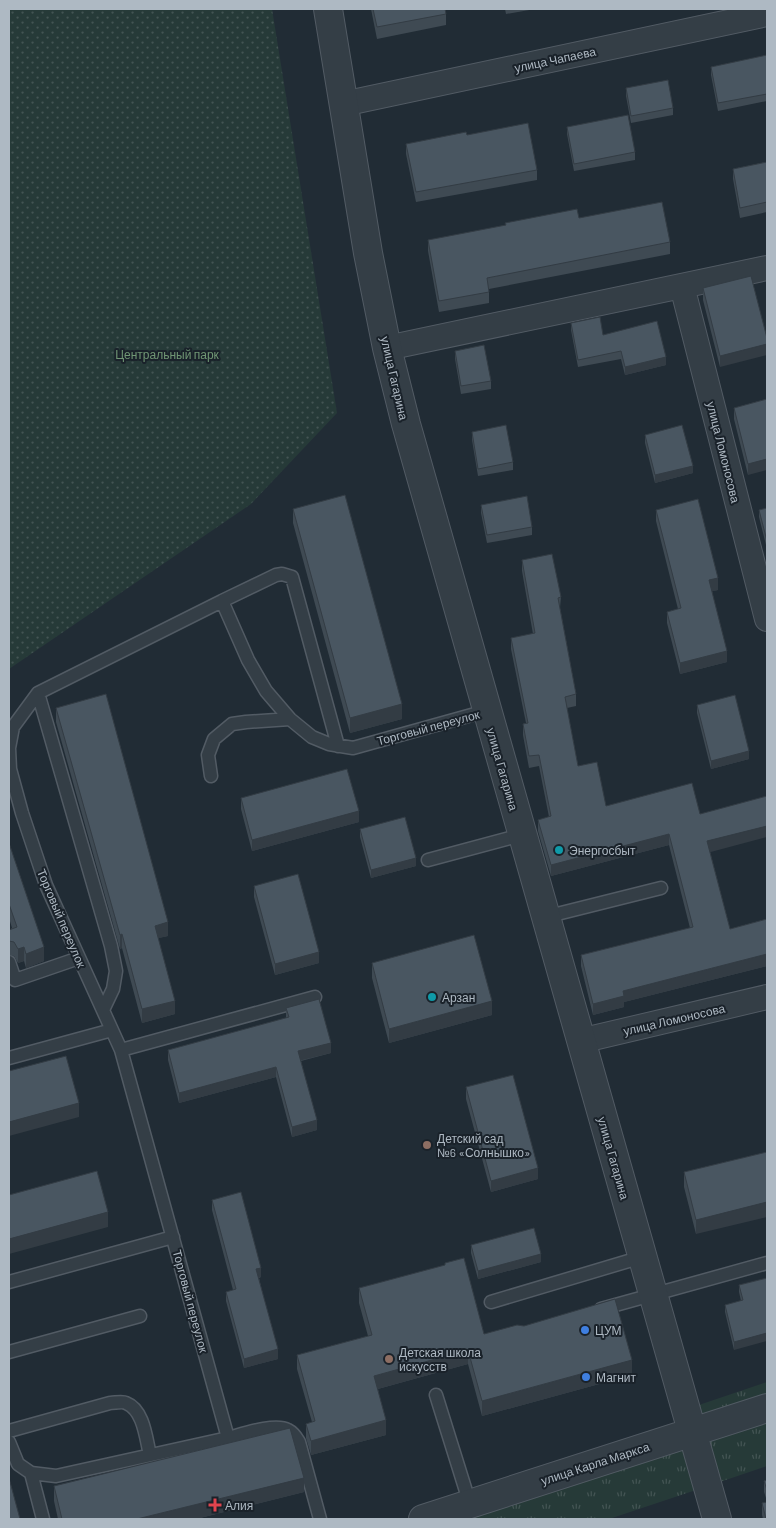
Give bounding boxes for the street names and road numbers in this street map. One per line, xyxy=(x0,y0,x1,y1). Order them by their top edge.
street label: улица Чапаева xyxy=(513,43,597,75)
street label: улица Гагарина xyxy=(378,335,411,422)
street label: улица Ломоносова xyxy=(704,400,743,505)
street label: Торговый переулок xyxy=(375,706,482,748)
street label: улица Гагарина xyxy=(484,726,522,813)
street label: Торговый переулок xyxy=(34,867,89,971)
street label: улица Ломоносова xyxy=(622,1000,727,1038)
street label: улица Гагарина xyxy=(595,1115,633,1202)
street label: Торговый переулок xyxy=(170,1248,212,1355)
street label: улица Карла Маркса xyxy=(539,1439,651,1488)

